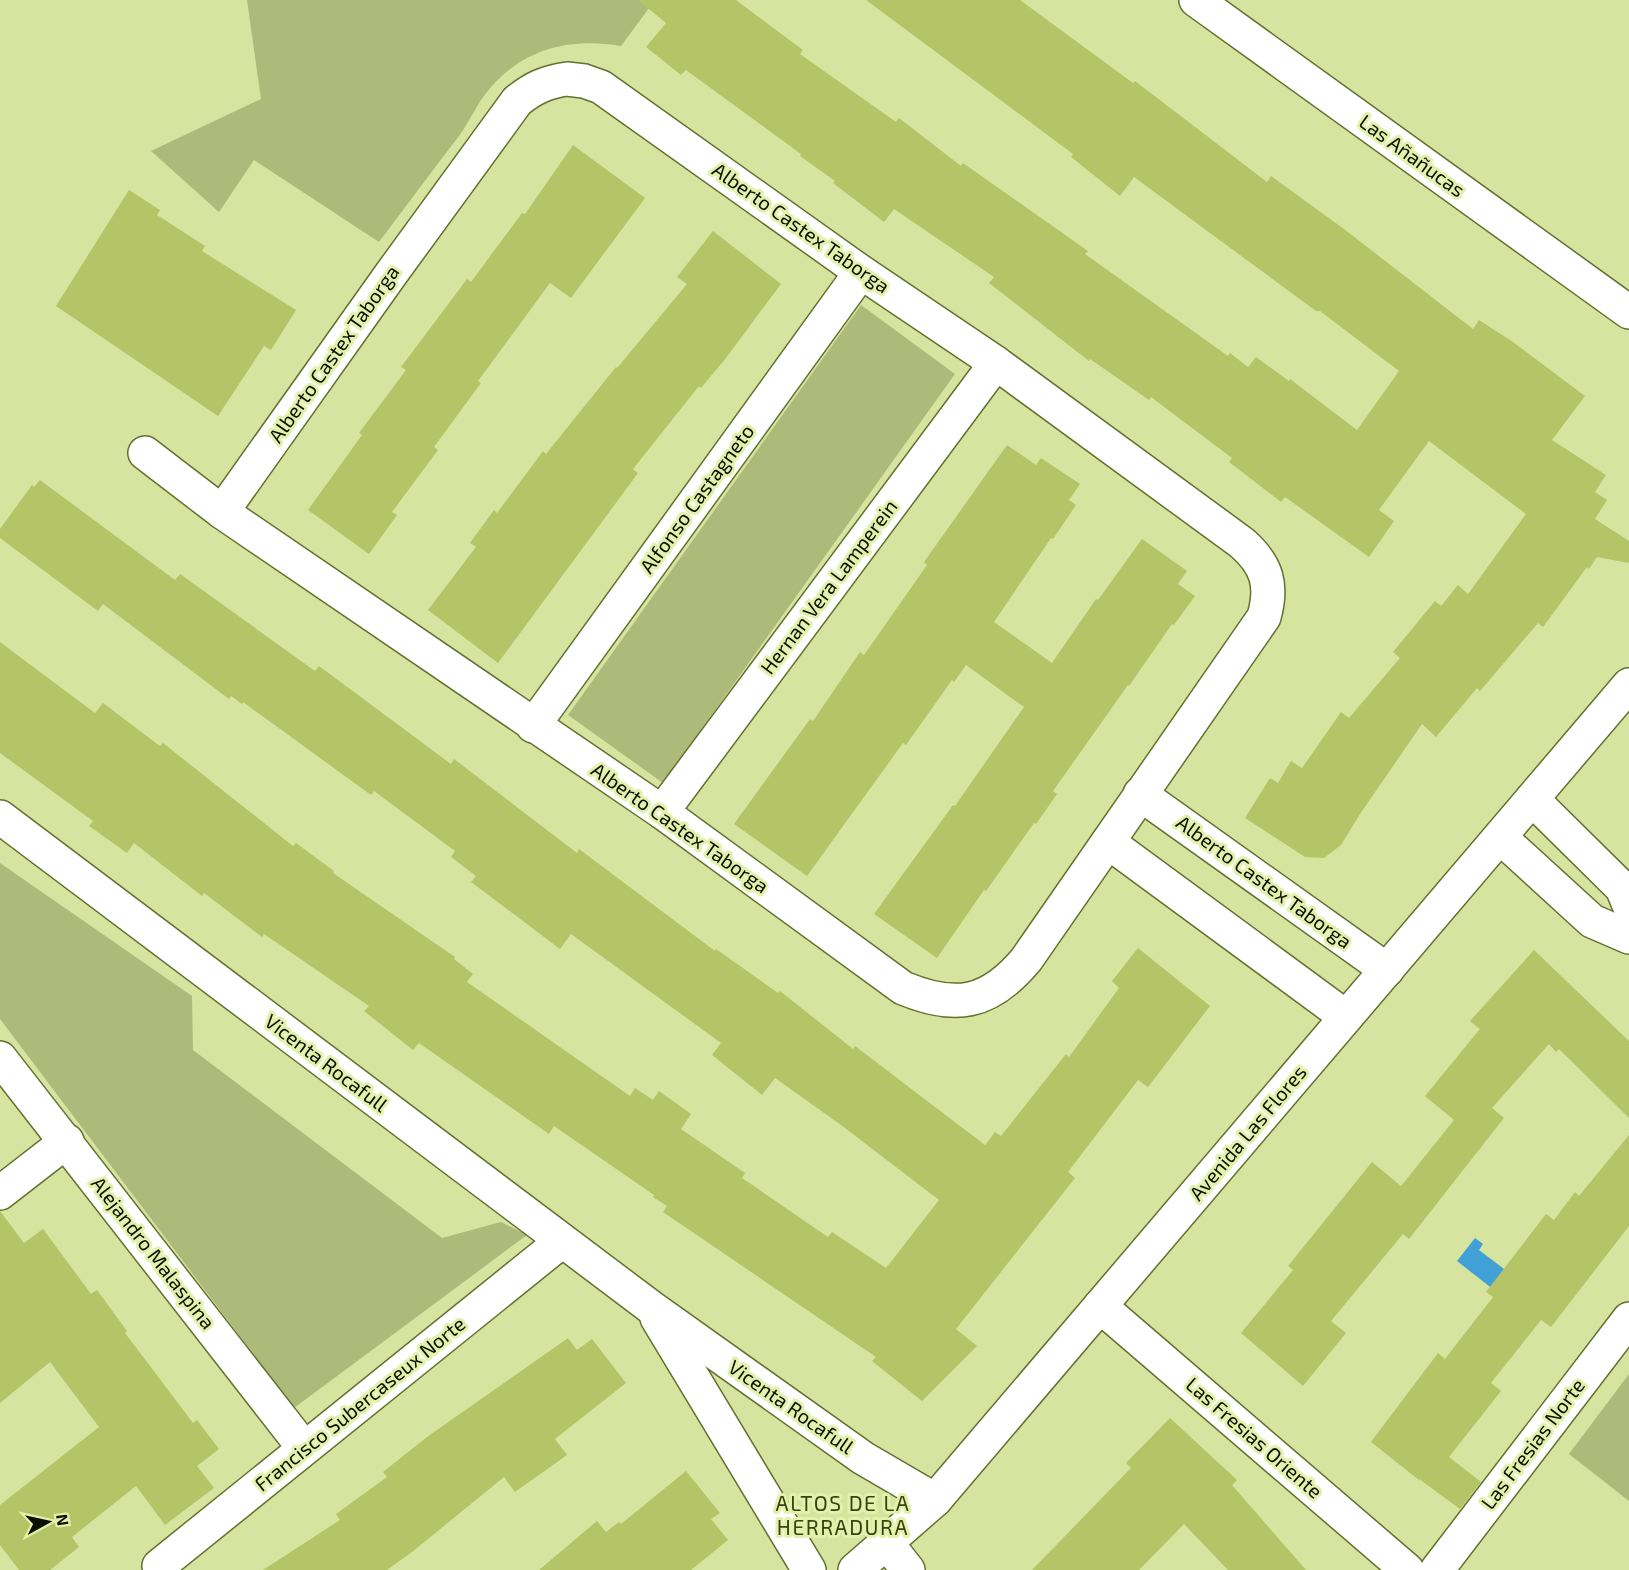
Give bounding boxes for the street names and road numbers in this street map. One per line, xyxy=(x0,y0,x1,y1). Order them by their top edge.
street label: Las Añañucas xyxy=(1355,109,1470,201)
street label: Alberto Castex Taborga xyxy=(708,157,895,297)
street label: Alberto Castex Taborga xyxy=(263,260,403,447)
street label: Alfonso Castagneto xyxy=(634,419,758,578)
street label: Hernan Vera Lamperein xyxy=(755,494,902,678)
street label: Alberto Castex Taborga xyxy=(587,757,774,897)
street label: Alberto Castex Taborga xyxy=(1172,809,1357,953)
street label: Vicenta Rocafull xyxy=(260,1008,393,1116)
street label: Avenida Las Flores xyxy=(1184,1060,1311,1205)
street label: Alejandro Malaspina xyxy=(87,1172,221,1333)
street label: Francisco Subercaseux Norte xyxy=(249,1311,469,1496)
street label: Vicenta Rocafull xyxy=(724,1354,859,1458)
street label: Las Fresias Oriente xyxy=(1182,1372,1328,1503)
street label: Las Fresias Norte xyxy=(1475,1373,1589,1513)

